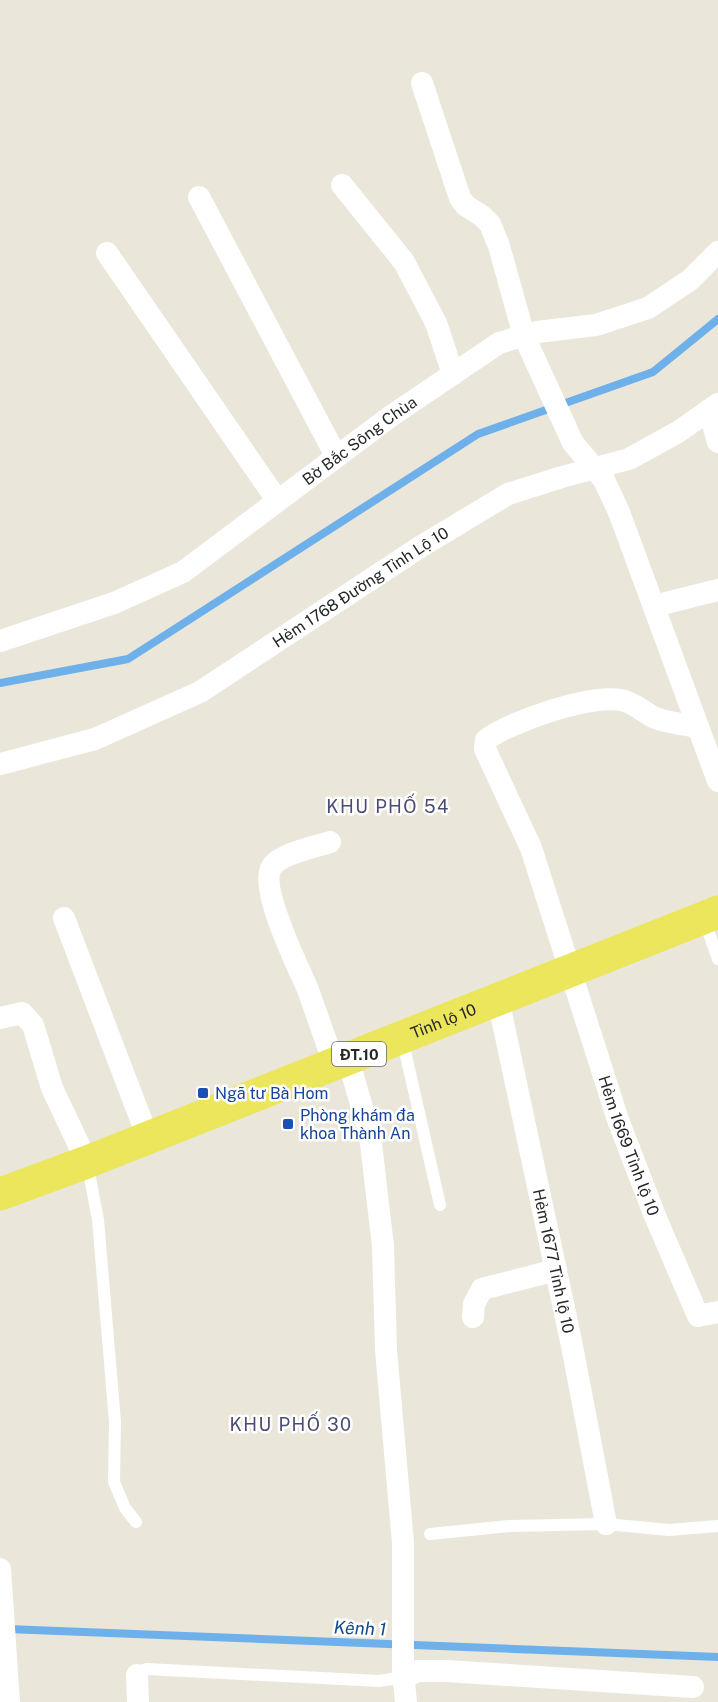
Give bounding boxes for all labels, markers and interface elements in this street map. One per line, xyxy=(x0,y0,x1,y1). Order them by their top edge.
street label: Bờ Bắc Sông Chùa xyxy=(298,392,420,489)
street label: Hẻm 1768 Đường Tỉnh Lộ 10 xyxy=(269,523,452,651)
district label: KHU PHỐ 54 xyxy=(326,793,450,817)
street label: Tỉnh lộ 10 xyxy=(408,999,479,1042)
road number: ĐT.10 xyxy=(332,1042,386,1066)
street label: Hẻm 1669 Tỉnh lộ 10 xyxy=(595,1073,664,1219)
place label: Ngã tư Bà Hom xyxy=(215,1084,328,1103)
marker: Ngã tư Bà Hom xyxy=(196,1086,210,1100)
place label: Phòng khám đa khoa Thành An xyxy=(300,1106,415,1143)
marker: Phòng khám đa khoa Thành An xyxy=(281,1117,295,1131)
street label: Hẻm 1677 Tỉnh lộ 10 xyxy=(529,1187,579,1335)
district label: KHU PHỐ 30 xyxy=(229,1411,353,1435)
water label: Kênh 1 xyxy=(333,1617,387,1639)

